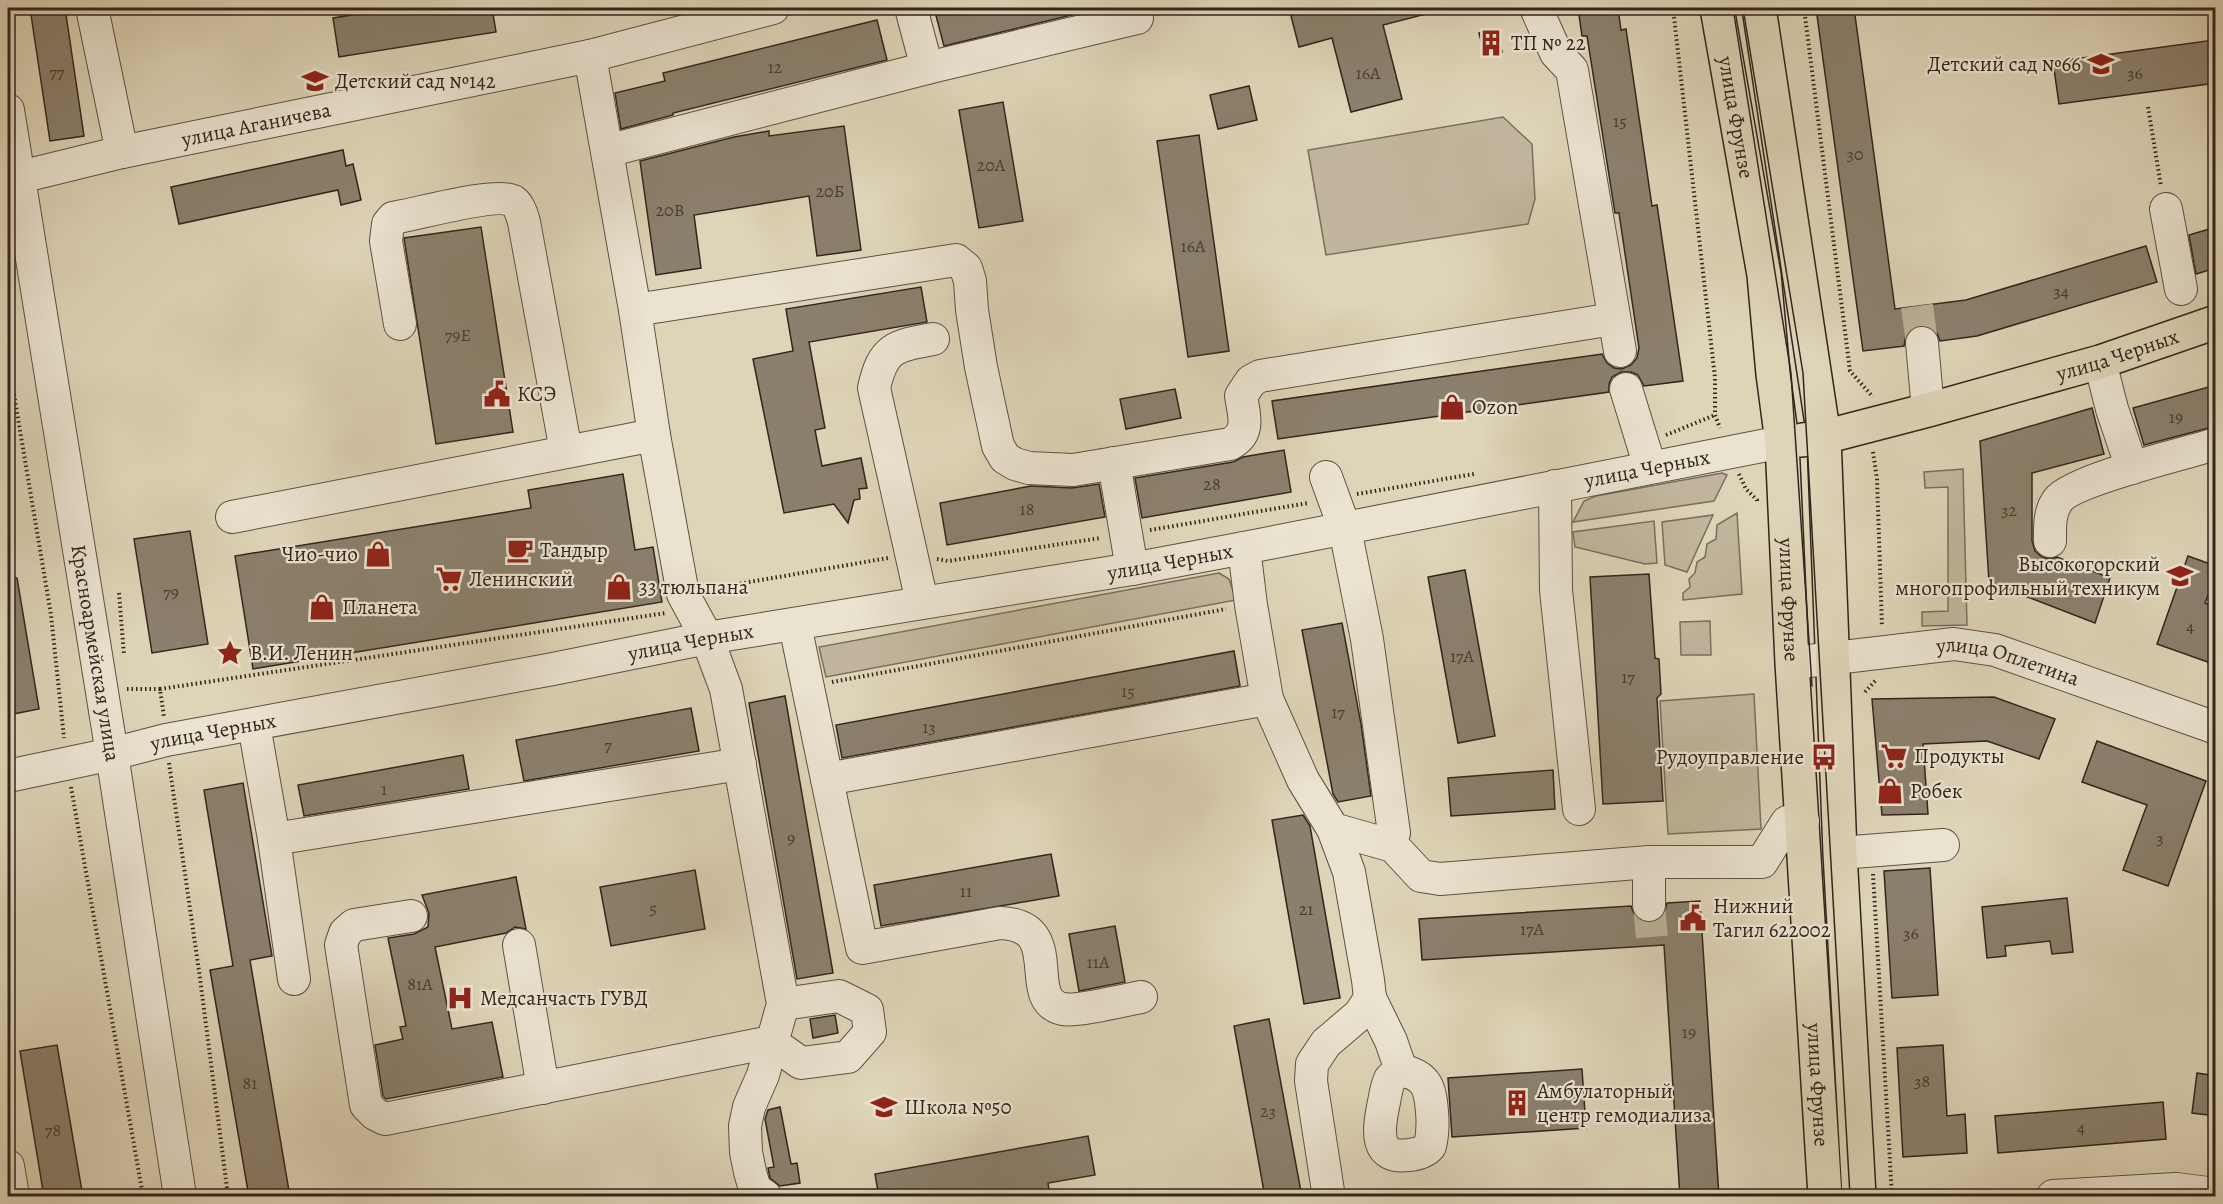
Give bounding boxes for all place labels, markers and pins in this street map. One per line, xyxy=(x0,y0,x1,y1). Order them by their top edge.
building icon: ТП № 22 xyxy=(1476,28,1506,58)
place label: ТП № 22 xyxy=(1511,29,1586,57)
school or university icon: Детский сад №66 xyxy=(2086,49,2116,79)
place label: Детский сад №66 xyxy=(1927,50,2081,78)
school or university icon: Детский сад №142 xyxy=(300,66,330,96)
place label: Детский сад №142 xyxy=(335,67,496,95)
public building icon: КСЭ xyxy=(482,379,512,409)
place label: КСЭ xyxy=(517,380,556,408)
shop icon: Ozon xyxy=(1437,392,1467,422)
place label: Ozon xyxy=(1472,393,1518,421)
cafe icon: Тандыр xyxy=(505,535,535,565)
place label: Тандыр xyxy=(540,536,608,564)
shop icon: Чио-чио xyxy=(363,539,393,569)
place label: Чио-чио xyxy=(282,540,358,568)
place label: Высокогорский многопрофильный техникум xyxy=(1895,550,2160,602)
school or university icon: Высокогорский многопрофильный техникум xyxy=(2165,561,2195,591)
supermarket icon: Ленинский xyxy=(434,564,464,594)
place label: Ленинский xyxy=(469,565,573,593)
shop icon: 33 тюльпана xyxy=(604,572,634,602)
place label: 33 тюльпана xyxy=(639,573,749,601)
shop icon: Планета xyxy=(307,592,337,622)
place label: Планета xyxy=(342,593,418,621)
place icon: В.И. Ленин xyxy=(215,638,245,668)
place label: В.И. Ленин xyxy=(250,639,353,667)
supermarket icon: Продукты xyxy=(1879,741,1909,771)
bus stop icon: Рудоуправление xyxy=(1809,742,1839,772)
place label: Продукты xyxy=(1914,742,2005,770)
place label: Рудоуправление xyxy=(1656,743,1804,771)
shop icon: Робек xyxy=(1875,776,1905,806)
place label: Робек xyxy=(1910,777,1963,805)
place label: Нижний Тагил 622002 xyxy=(1713,892,1831,944)
public building icon: Нижний Тагил 622002 xyxy=(1678,903,1708,933)
hospital icon: Медсанчасть ГУВД xyxy=(445,983,475,1013)
place label: Медсанчасть ГУВД xyxy=(480,984,648,1012)
place label: Амбулаторный центр гемодиализа xyxy=(1536,1077,1712,1129)
building icon: Амбулаторный центр гемодиализа xyxy=(1502,1088,1532,1118)
school or university icon: Школа №50 xyxy=(869,1092,899,1122)
place label: Школа №50 xyxy=(904,1093,1012,1121)

